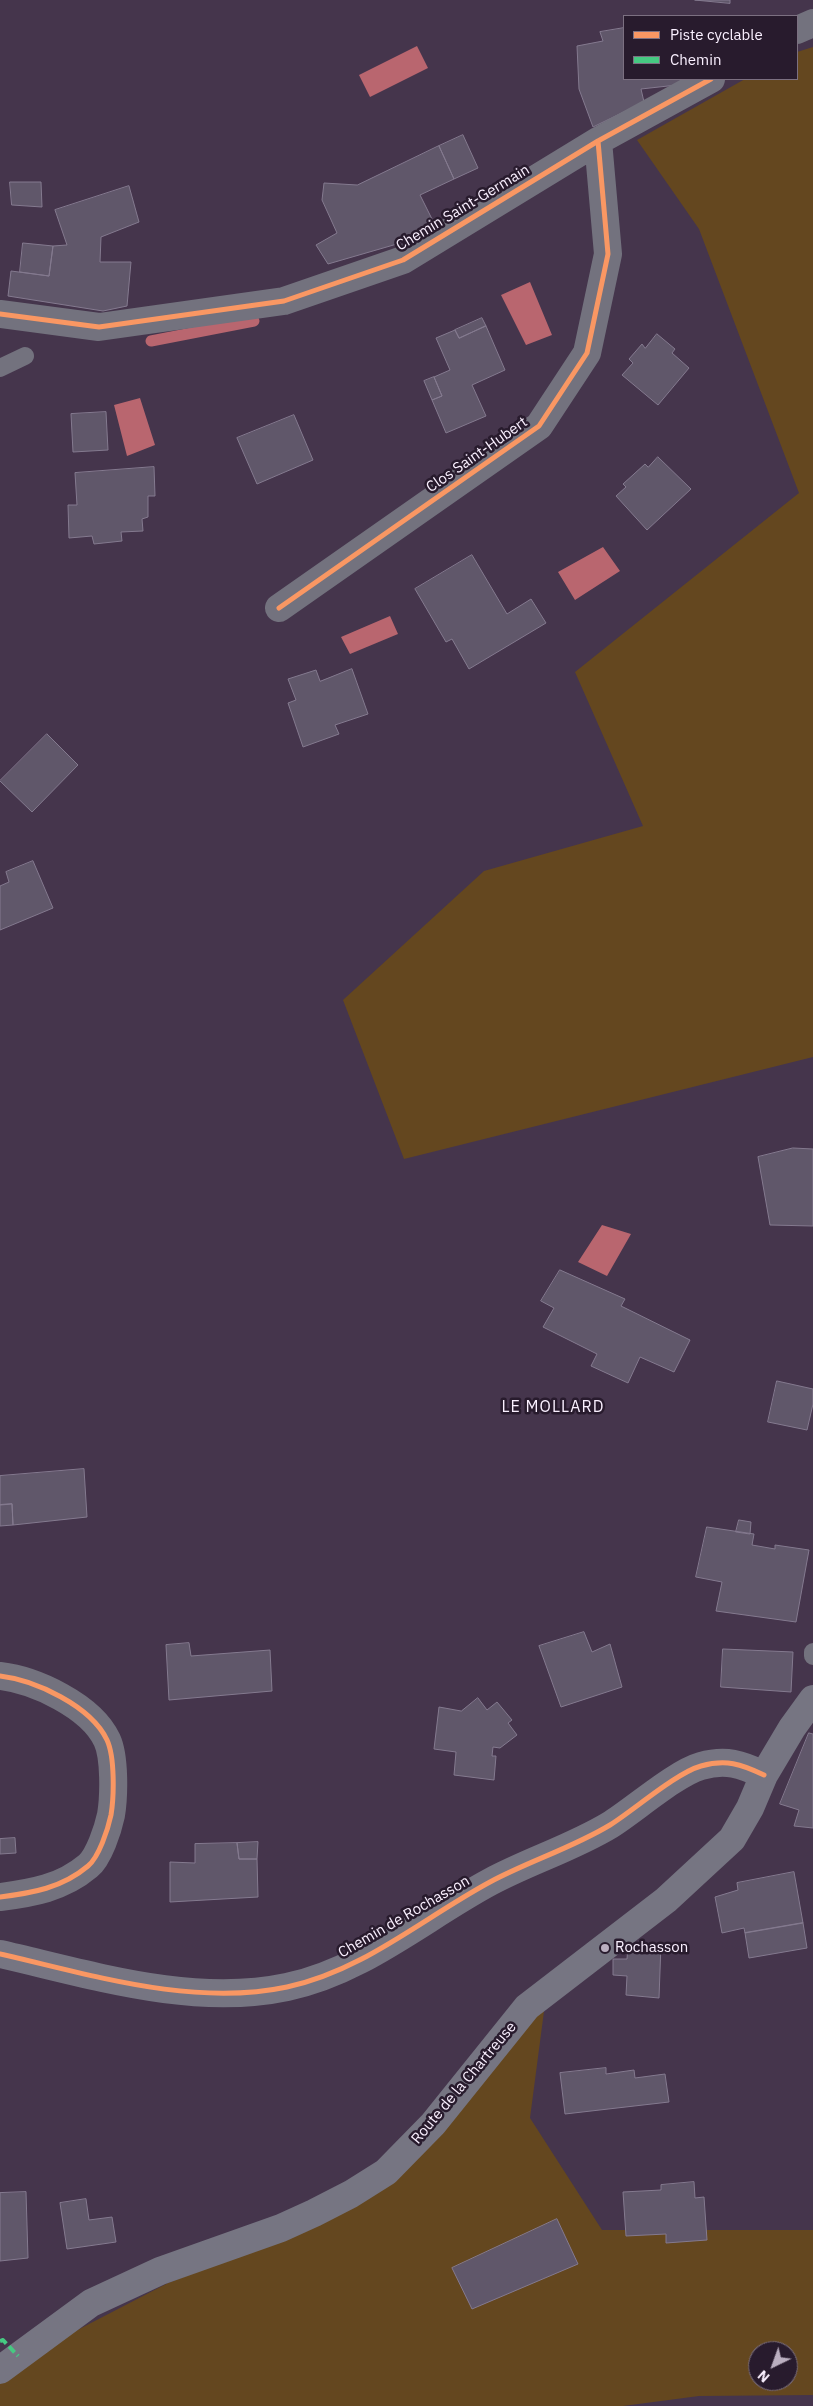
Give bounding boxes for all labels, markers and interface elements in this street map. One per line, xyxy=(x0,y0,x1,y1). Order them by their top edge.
legend xyxy=(623,15,798,80)
text: Piste cyclable xyxy=(670,25,763,44)
text: Chemin xyxy=(670,50,721,69)
street label: Chemin Saint-Germain xyxy=(393,161,533,255)
street label: Clos Saint-Hubert xyxy=(423,413,531,497)
district label: LE MOLLARD xyxy=(500,1397,606,1417)
street label: Chemin de Rochasson xyxy=(335,1872,473,1962)
place label: Rochasson xyxy=(615,1939,688,1957)
marker: Rochasson xyxy=(599,1942,611,1954)
street label: Route de la Chartreuse xyxy=(408,2018,520,2148)
north arrow xyxy=(748,2341,798,2391)
text: N xyxy=(754,2366,773,2386)

